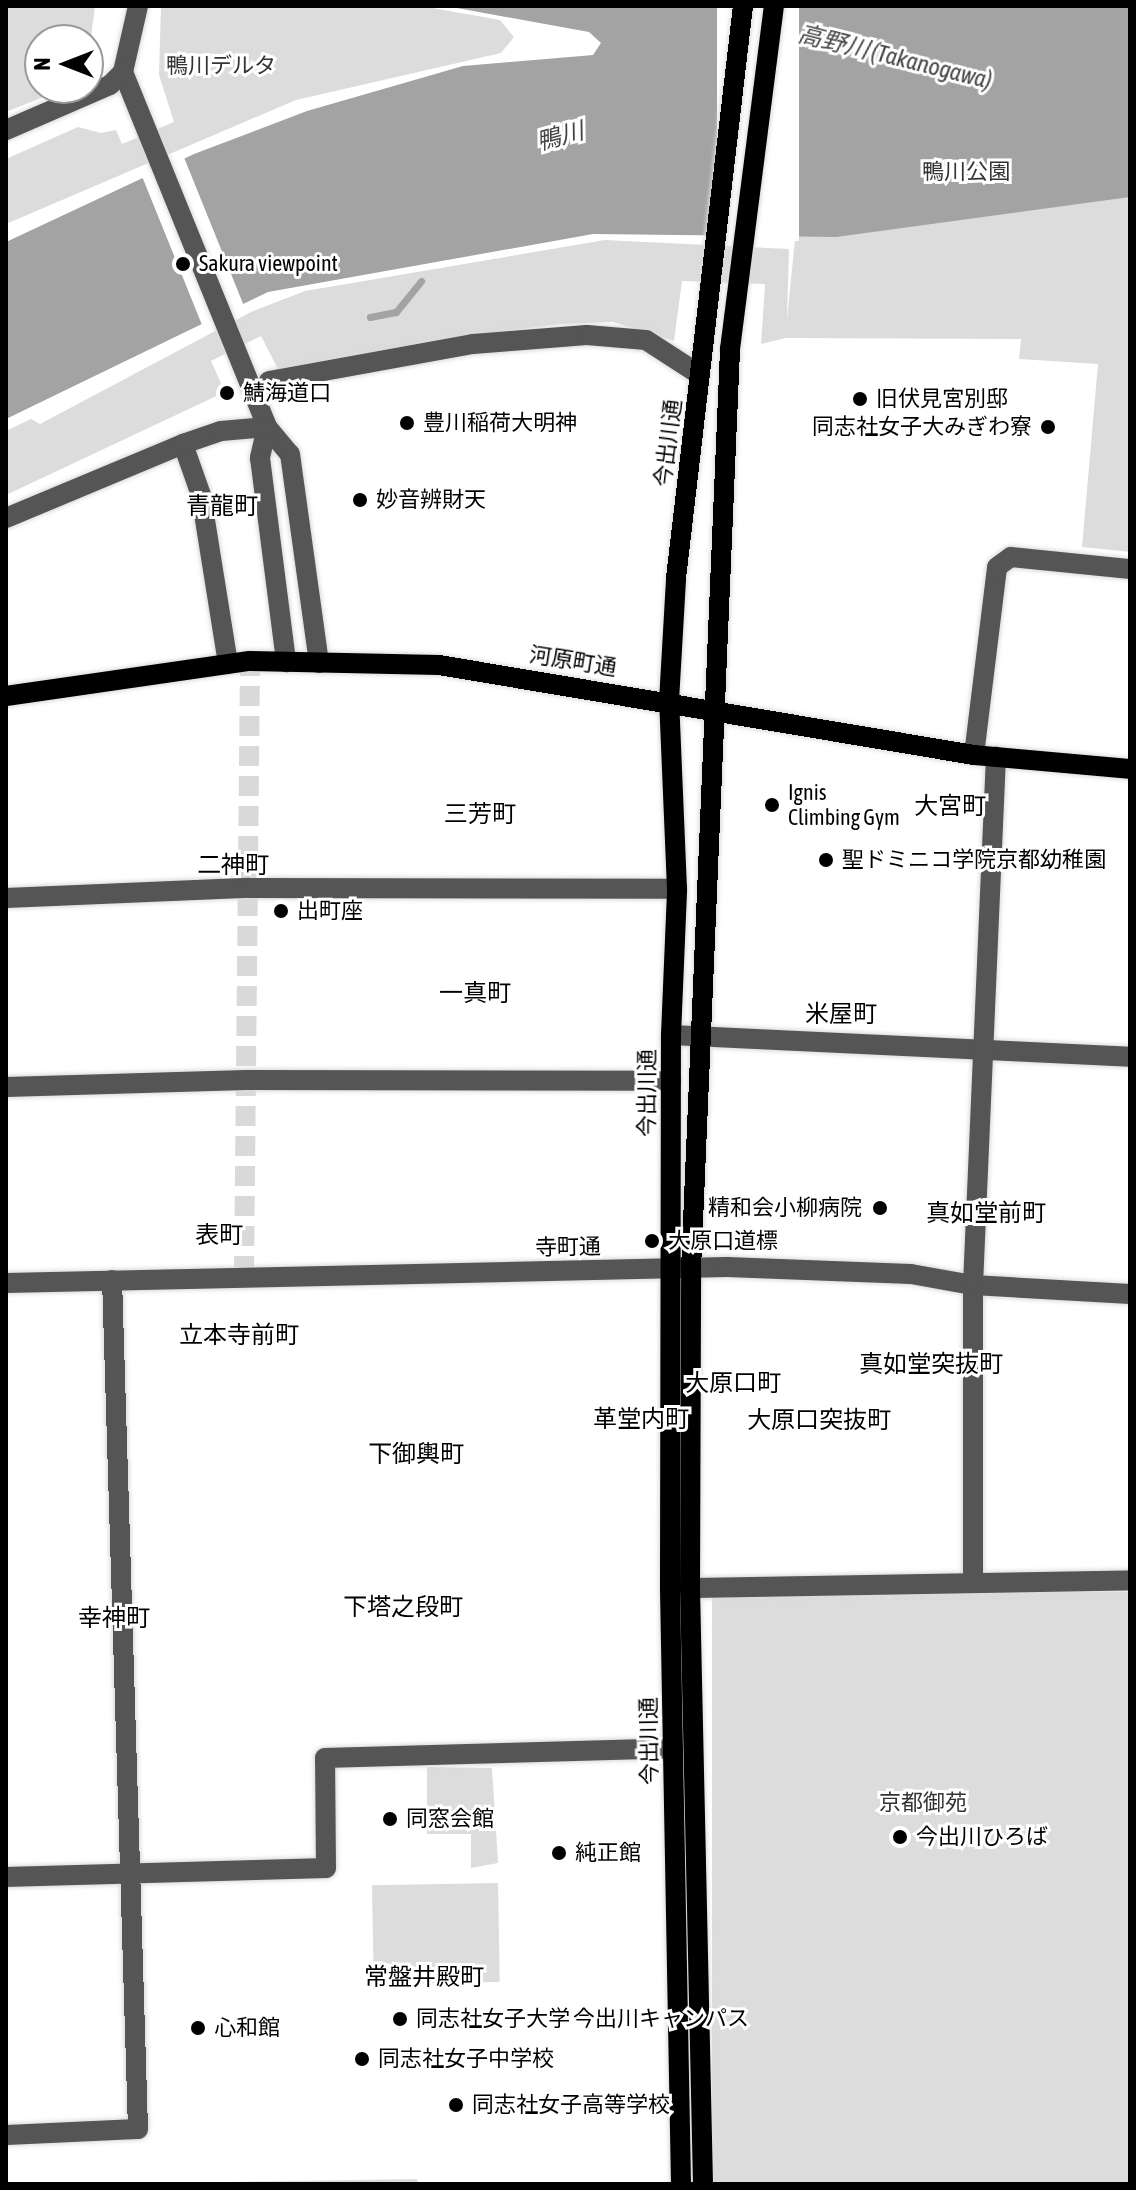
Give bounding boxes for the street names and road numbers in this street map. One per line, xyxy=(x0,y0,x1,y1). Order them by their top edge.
street label: 今出川通 xyxy=(650,398,686,488)
street label: 河原町通 xyxy=(527,641,619,681)
street label: 今出川通 xyxy=(634,1049,660,1137)
street label: 寺町通 xyxy=(535,1233,601,1261)
street label: 今出川通 xyxy=(635,1697,663,1785)

